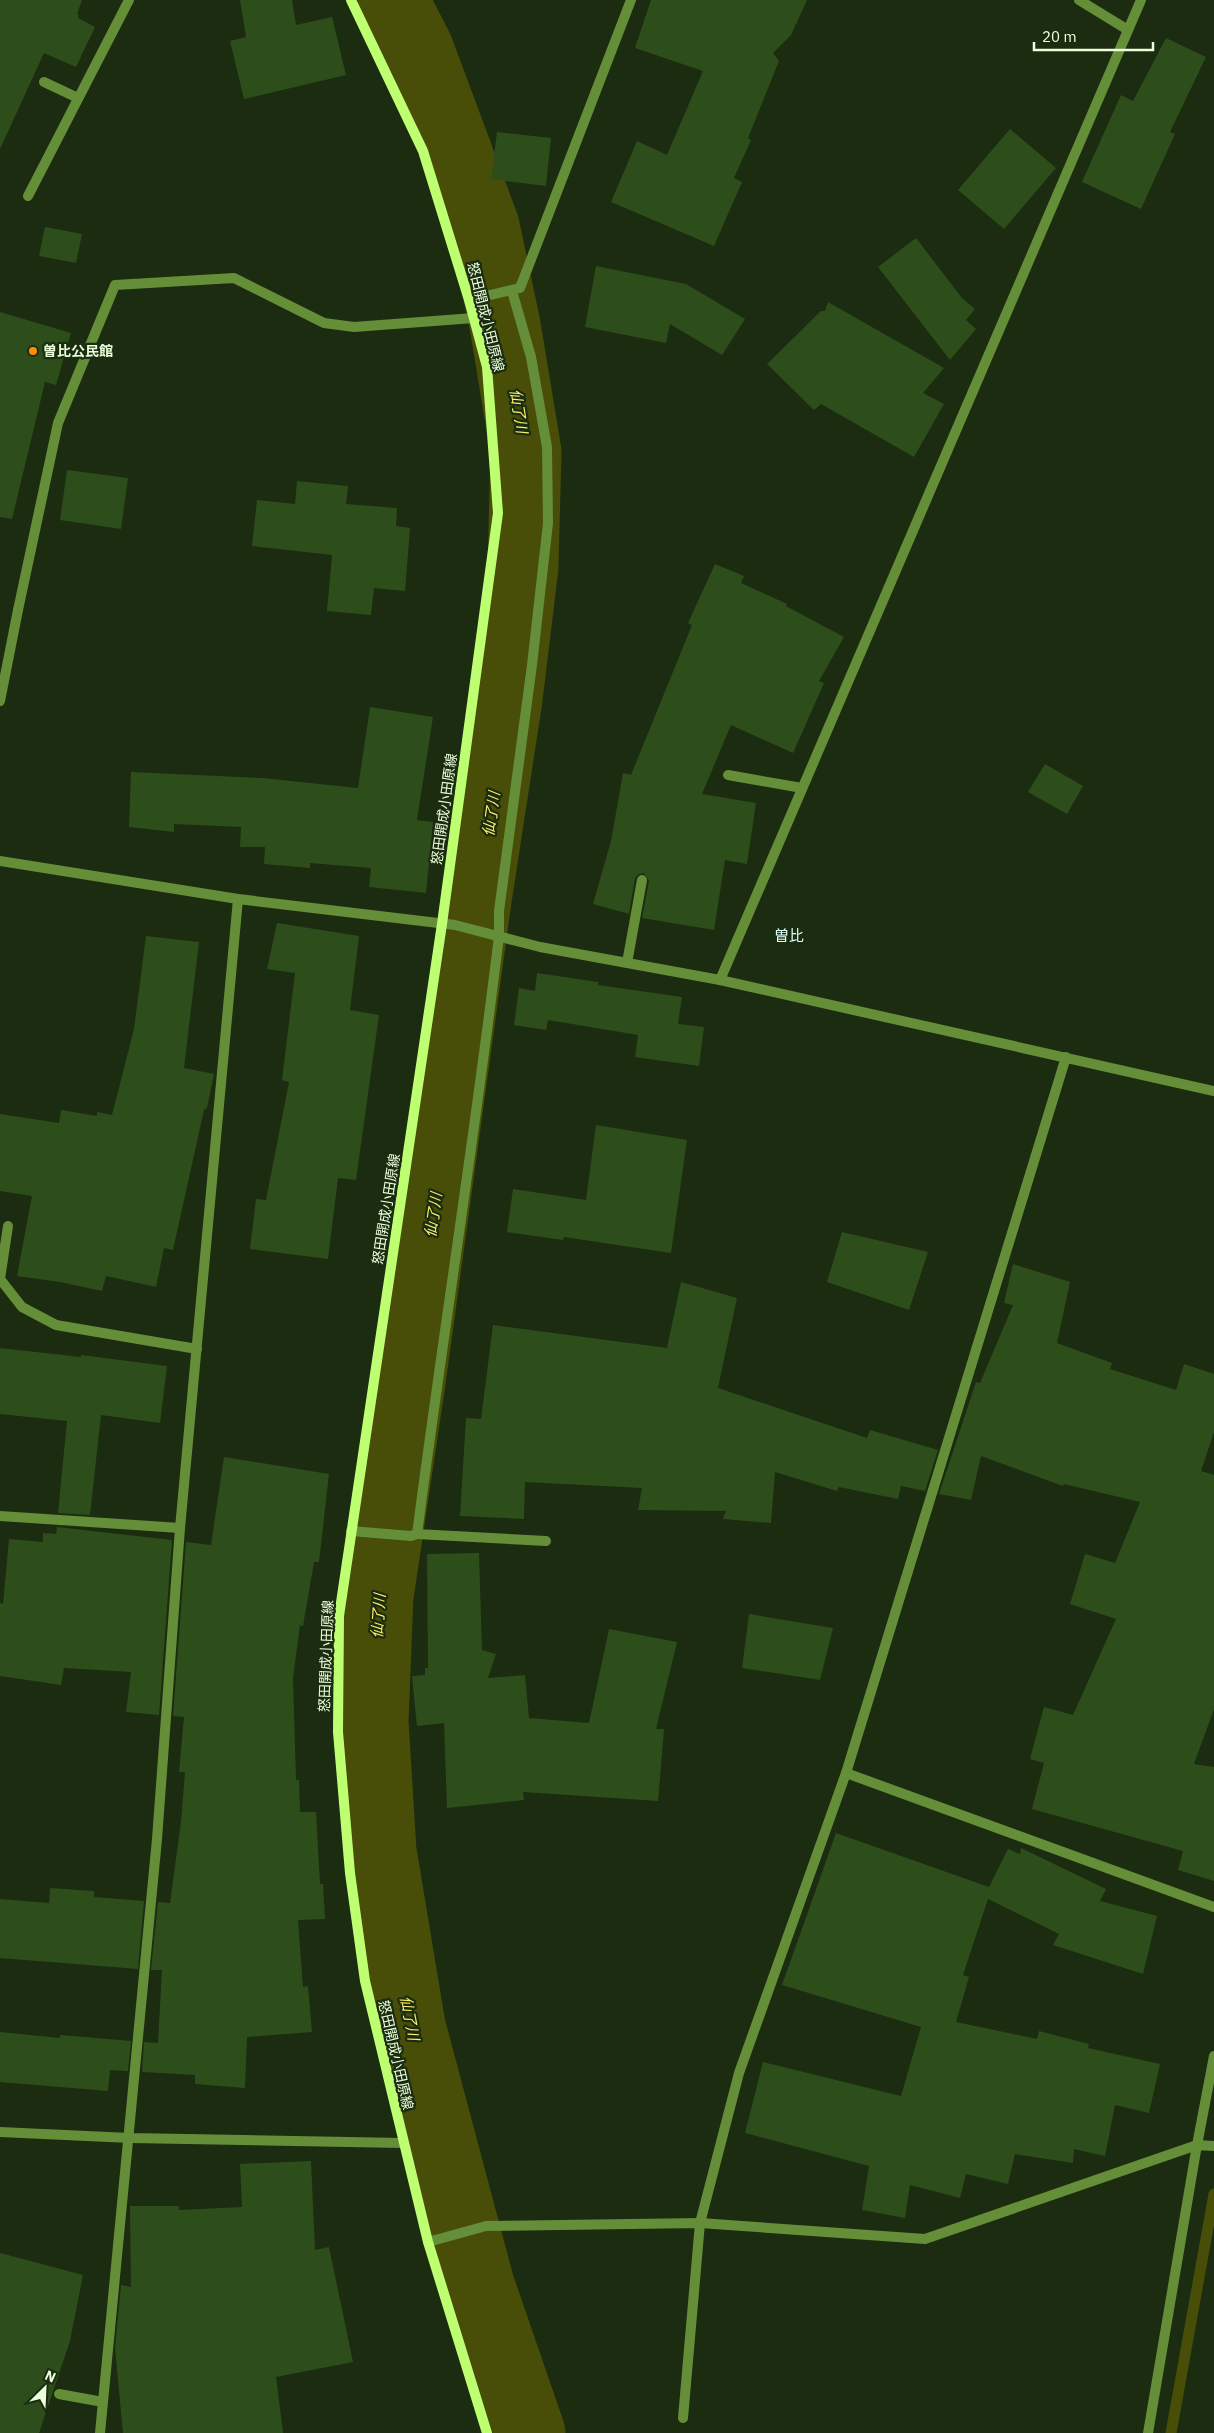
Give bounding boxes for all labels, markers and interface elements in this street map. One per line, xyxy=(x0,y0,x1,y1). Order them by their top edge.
scale bar xyxy=(1034,20,1153,52)
text: 20 m xyxy=(1042,27,1077,46)
street label: 怒田開成小田原線 xyxy=(464,260,508,374)
place label: 曽比公民館 xyxy=(43,342,113,360)
marker: 曽比公民館 xyxy=(27,345,39,357)
water label: 仙了川 xyxy=(506,387,532,437)
street label: 怒田開成小田原線 xyxy=(427,752,461,866)
water label: 仙了川 xyxy=(478,788,504,838)
district label: 曽比 xyxy=(774,926,804,945)
street label: 怒田開成小田原線 xyxy=(368,1152,404,1266)
water label: 仙了川 xyxy=(420,1189,446,1239)
water label: 仙了川 xyxy=(367,1591,389,1639)
street label: 怒田開成小田原線 xyxy=(315,1600,337,1712)
water label: 仙了川 xyxy=(396,1994,424,2044)
street label: 怒田開成小田原線 xyxy=(375,1998,417,2112)
north arrow xyxy=(20,2363,70,2413)
text: N xyxy=(42,2366,59,2386)

